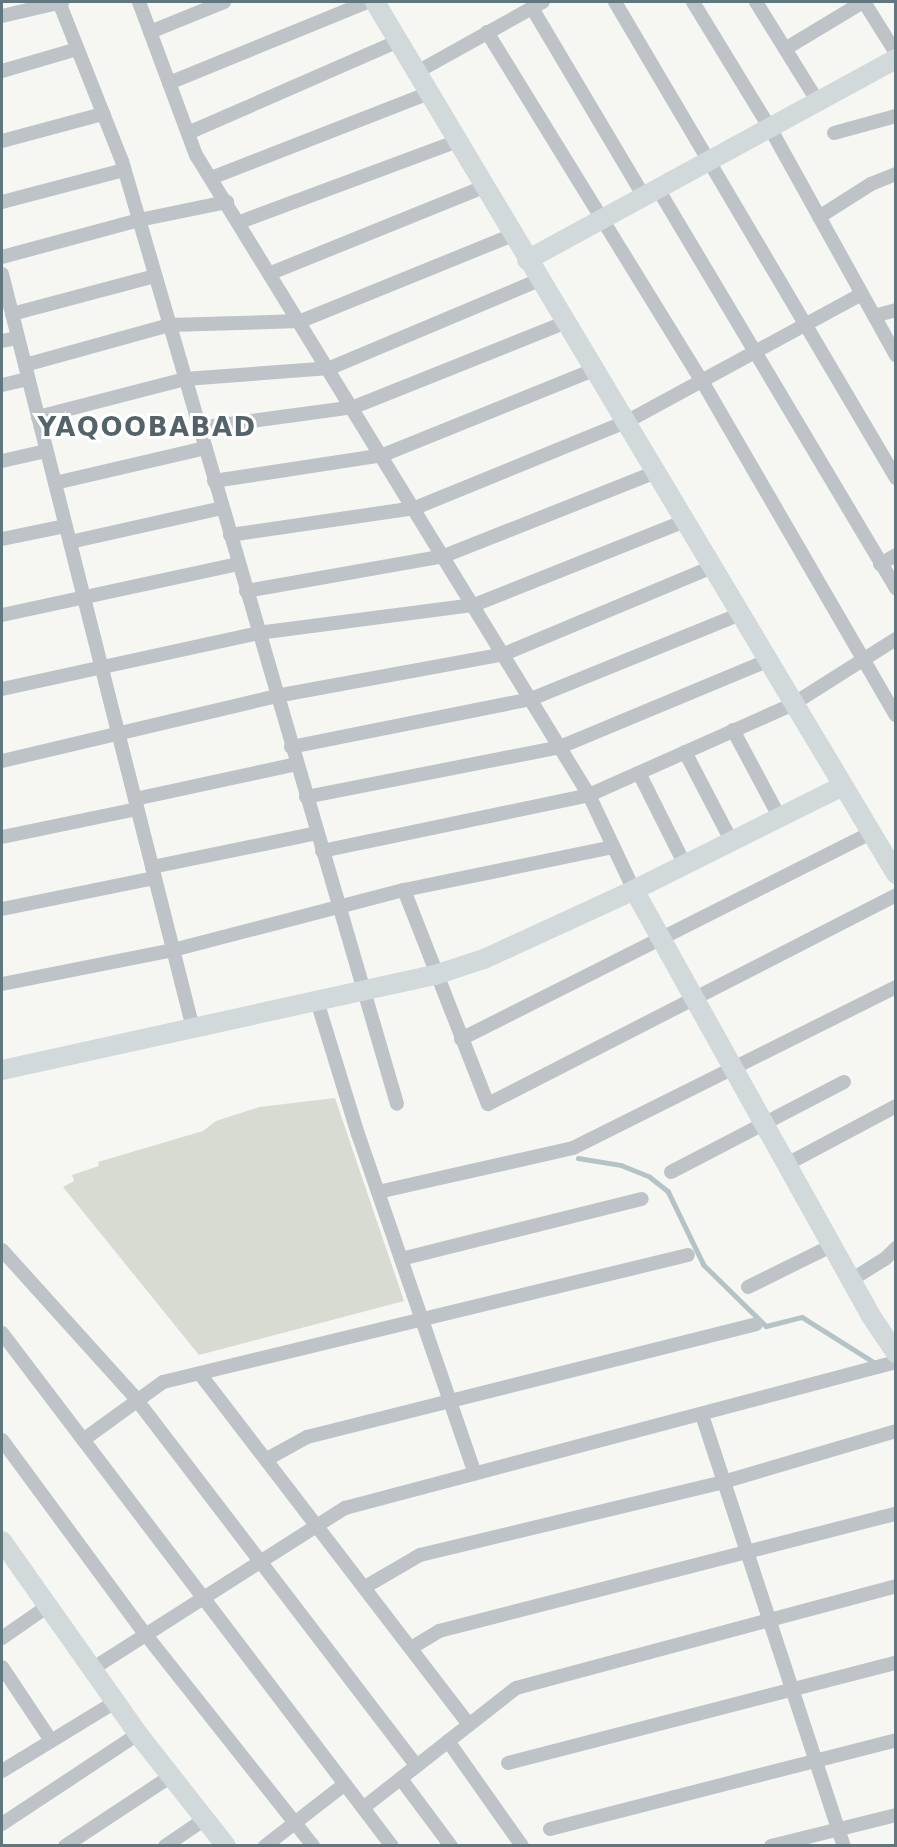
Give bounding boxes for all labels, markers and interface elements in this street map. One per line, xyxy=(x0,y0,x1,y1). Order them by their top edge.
district label: YAQOOBABAD xyxy=(37,412,257,444)

